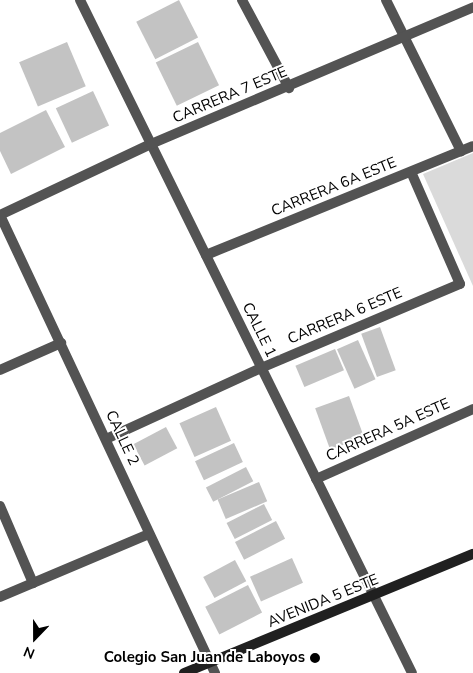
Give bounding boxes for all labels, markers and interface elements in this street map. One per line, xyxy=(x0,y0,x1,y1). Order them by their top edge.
street label: CARRERA 7 ESTE xyxy=(170,63,290,127)
street label: CARRERA 6A ESTE xyxy=(269,154,399,220)
street label: CARRERA 6 ESTE xyxy=(285,284,405,348)
street label: CALLE 1 xyxy=(238,300,280,360)
street label: CARRERA 5A ESTE xyxy=(323,395,453,465)
street label: CALLE 2 xyxy=(101,408,143,468)
street label: AVENIDA 5 ESTE xyxy=(265,571,381,631)
north arrow xyxy=(10,613,60,663)
text: N xyxy=(21,642,38,663)
place label: Colegio San Juan de Laboyos xyxy=(104,649,305,667)
marker: Colegio San Juan de Laboyos xyxy=(309,652,321,664)

